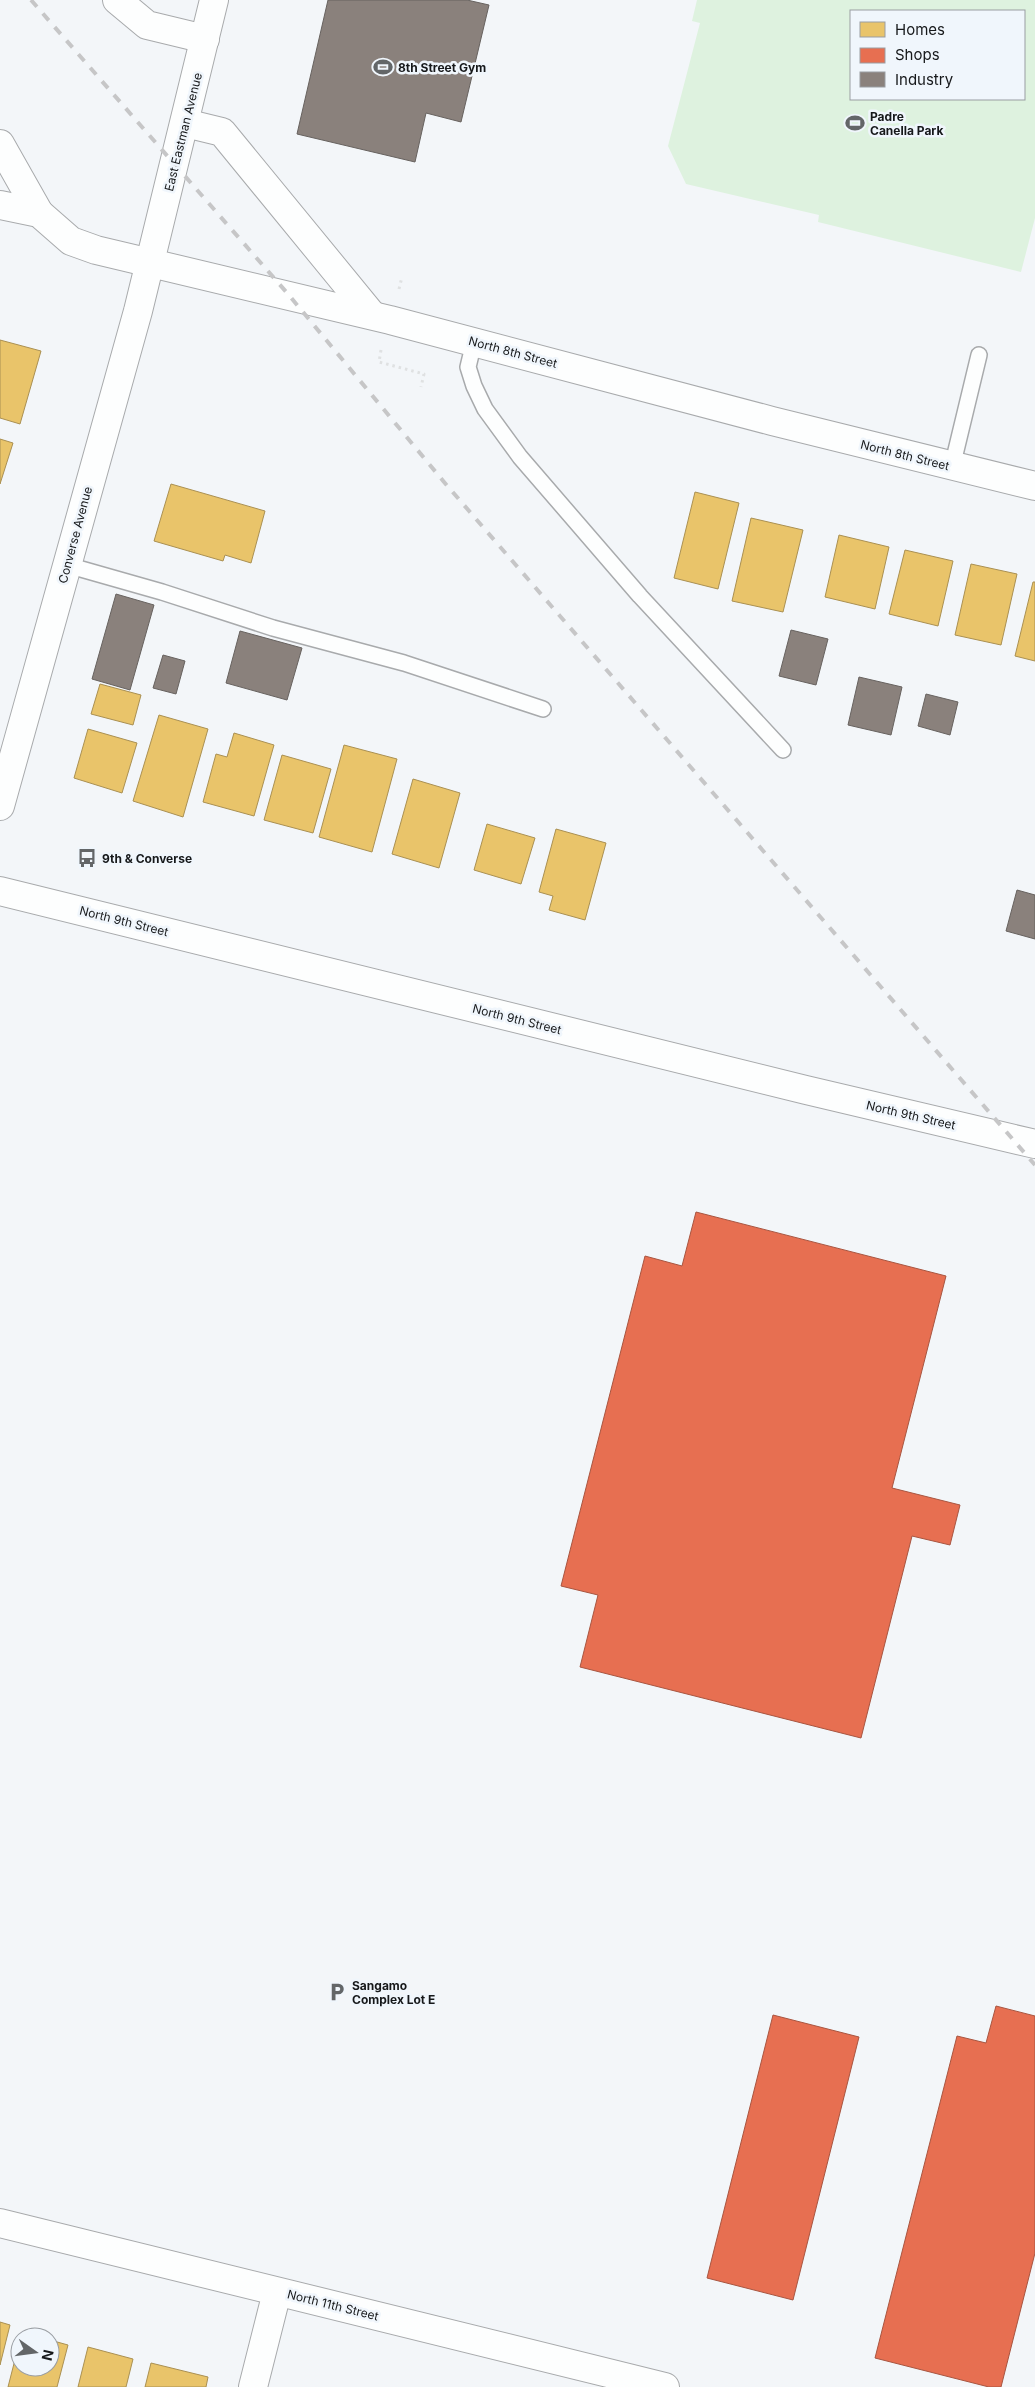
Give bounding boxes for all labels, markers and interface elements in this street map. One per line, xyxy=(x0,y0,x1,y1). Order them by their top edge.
legend xyxy=(850,10,1025,100)
text: Homes xyxy=(895,20,945,39)
text: Shops xyxy=(895,45,940,64)
sports icon: 8th Street Gym xyxy=(372,56,394,78)
place label: 8th Street Gym xyxy=(398,60,486,75)
text: Industry xyxy=(895,70,954,89)
street label: East Eastman Avenue xyxy=(161,71,205,193)
place label: Padre Canella Park xyxy=(870,109,943,138)
sports icon: Padre Canella Park xyxy=(844,112,866,134)
street label: North 8th Street xyxy=(467,333,559,371)
street label: North 8th Street xyxy=(859,437,951,473)
street label: Converse Avenue xyxy=(55,485,95,585)
bus stop icon: 9th & Converse xyxy=(76,847,98,869)
place label: 9th & Converse xyxy=(102,851,192,866)
street label: North 9th Street xyxy=(78,903,170,939)
street label: North 9th Street xyxy=(471,1001,563,1037)
street label: North 9th Street xyxy=(865,1097,957,1133)
place label: Sangamo Complex Lot E xyxy=(352,1978,435,2007)
parking icon: Sangamo Complex Lot E xyxy=(326,1981,348,2003)
street label: North 11th Street xyxy=(286,2286,380,2324)
north arrow xyxy=(10,2327,60,2377)
text: N xyxy=(39,2348,58,2362)

